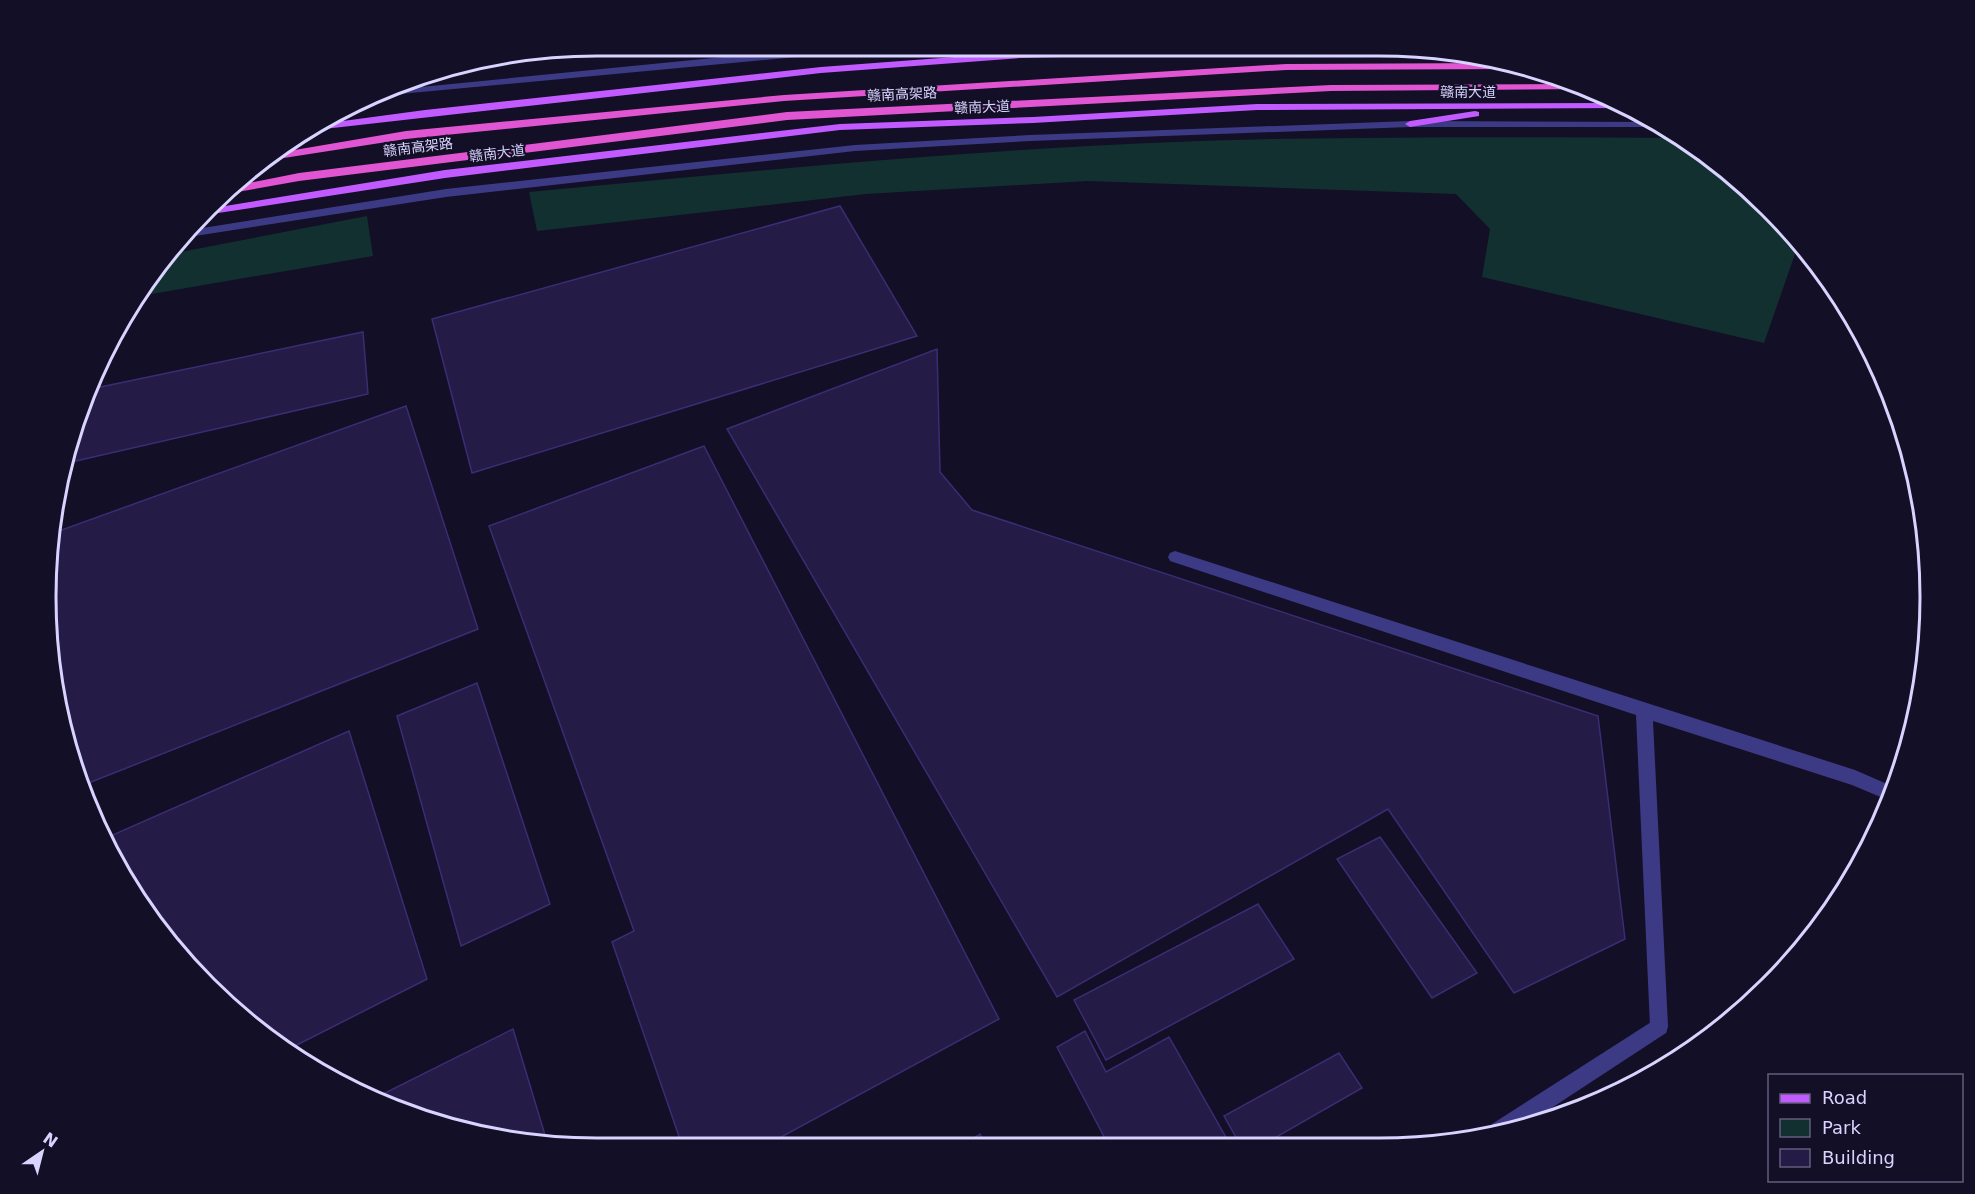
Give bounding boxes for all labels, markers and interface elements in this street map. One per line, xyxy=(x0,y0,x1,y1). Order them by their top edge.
street label: 赣南高架路 xyxy=(867,84,937,104)
street label: 赣南大道 xyxy=(1440,84,1496,100)
street label: 赣南大道 xyxy=(954,98,1010,116)
street label: 赣南高架路 xyxy=(382,135,454,159)
street label: 赣南大道 xyxy=(468,142,526,164)
legend xyxy=(1768,1074,1963,1182)
text: Road xyxy=(1822,1087,1867,1108)
text: Park xyxy=(1822,1117,1861,1138)
north arrow xyxy=(12,1122,72,1182)
text: N xyxy=(39,1129,61,1152)
text: Building xyxy=(1822,1147,1895,1168)

